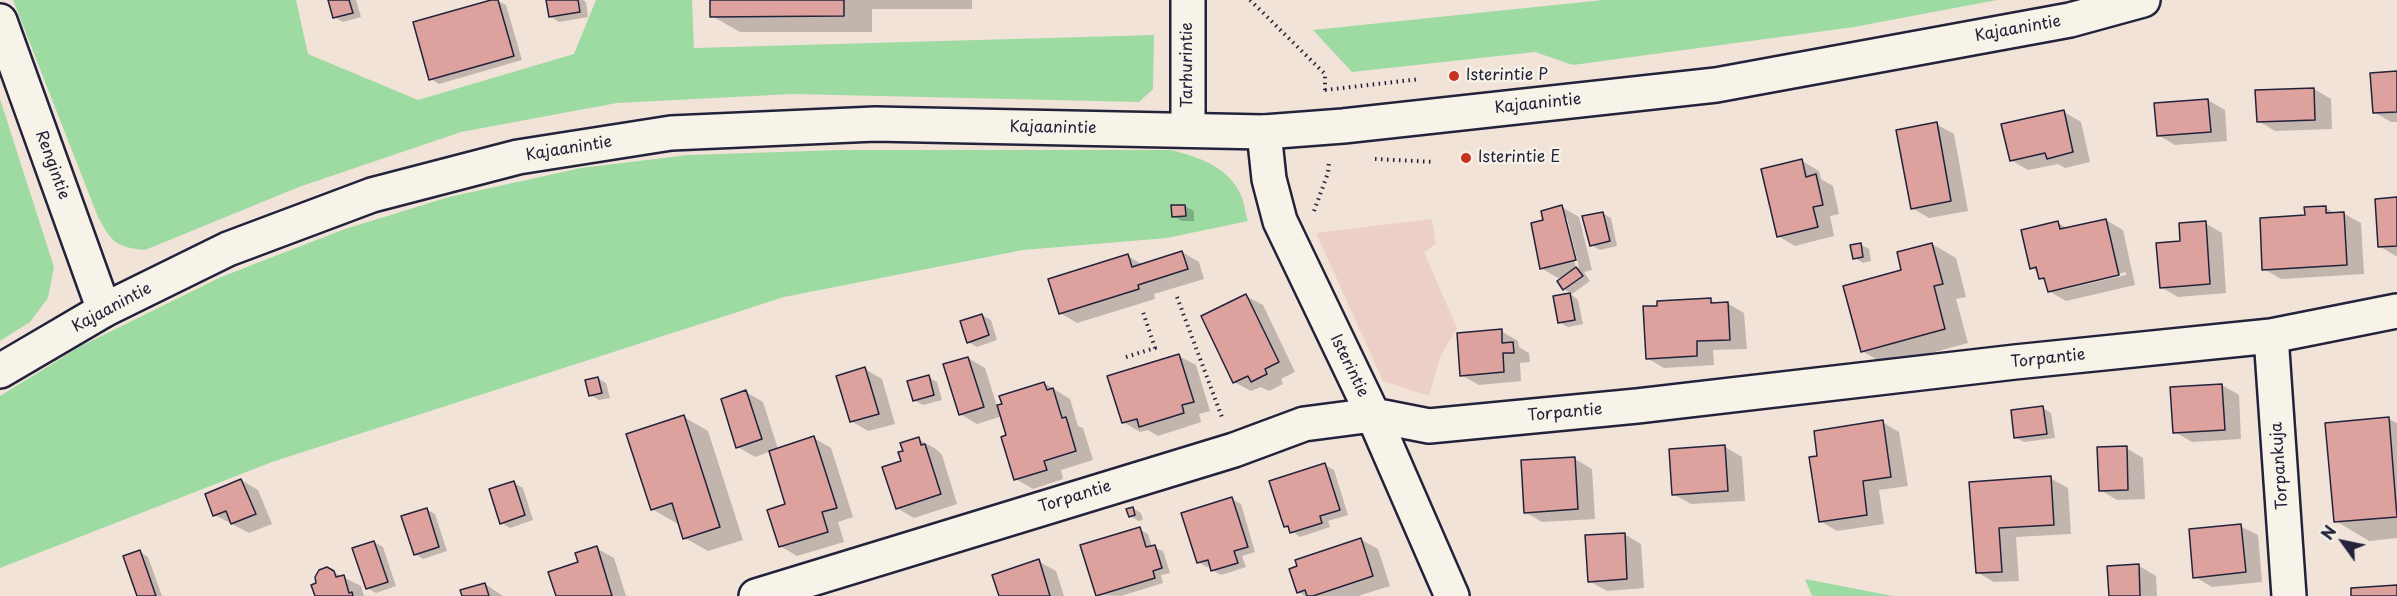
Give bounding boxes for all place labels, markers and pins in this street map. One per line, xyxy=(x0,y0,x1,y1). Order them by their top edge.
place label: Isterintie P xyxy=(1466,66,1548,86)
marker: Isterintie P xyxy=(1447,69,1461,83)
place label: Isterintie E xyxy=(1478,148,1560,168)
marker: Isterintie E xyxy=(1459,151,1473,165)

